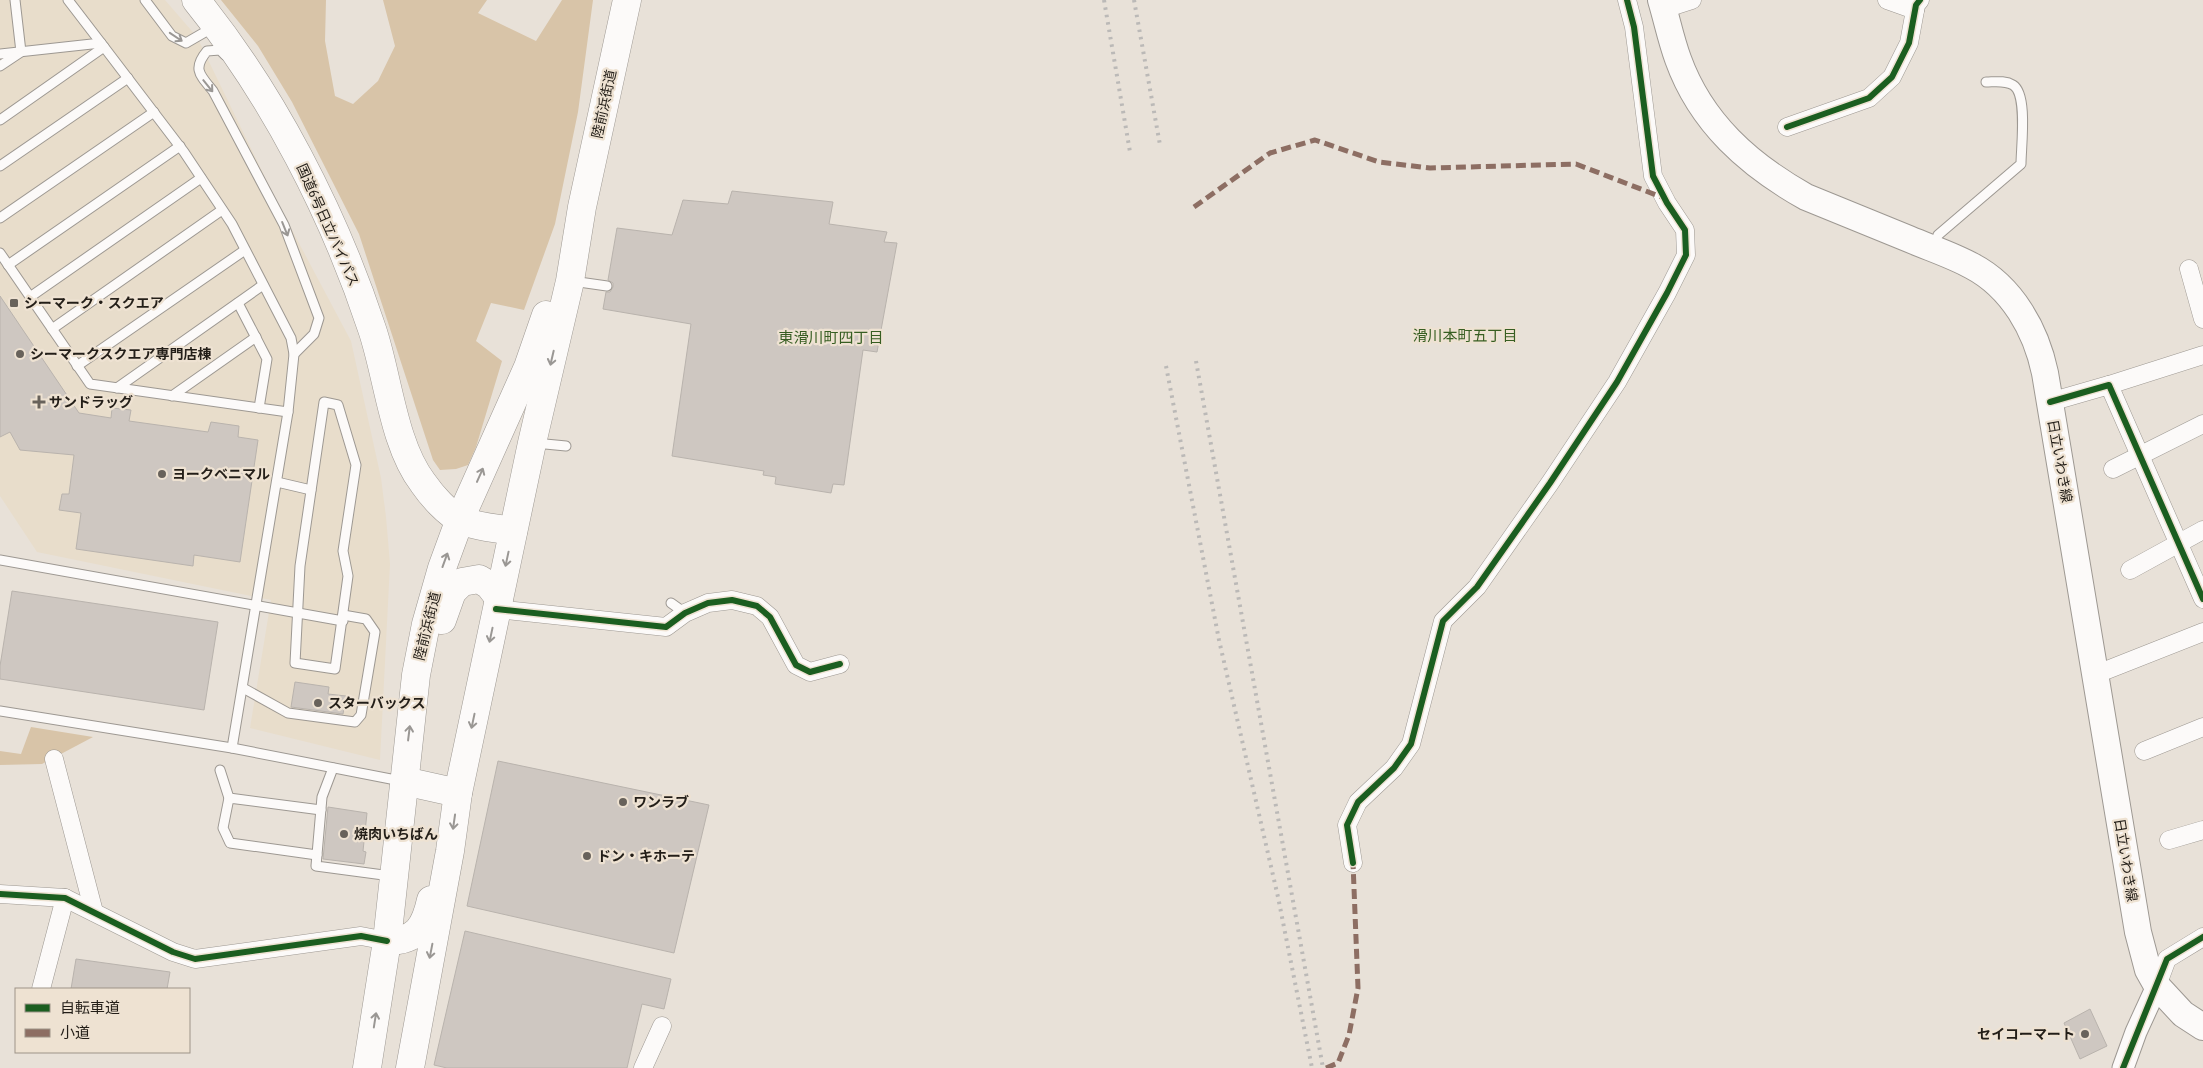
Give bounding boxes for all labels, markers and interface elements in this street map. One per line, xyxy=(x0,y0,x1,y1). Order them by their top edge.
one-way arrow xyxy=(169,32,183,42)
street label: 陸前浜街道 xyxy=(589,68,619,140)
one-way arrow xyxy=(203,79,214,92)
street label: 国道6号日立バイパス xyxy=(294,161,362,289)
one-way arrow xyxy=(281,221,290,236)
place label: シーマーク・スクエア xyxy=(24,295,164,311)
marker: シーマーク・スクエア xyxy=(8,297,20,309)
district label: 滑川本町五丁目 xyxy=(1412,327,1518,344)
district label: 東滑川町四丁目 xyxy=(778,329,884,346)
place label: シーマークスクエア専門店棟 xyxy=(30,346,212,362)
marker: シーマークスクエア専門店棟 xyxy=(14,348,26,360)
one-way arrow xyxy=(547,349,556,365)
place label: サンドラッグ xyxy=(49,394,133,410)
marker: サンドラッグ xyxy=(33,396,45,408)
street label: 日立いわき線 xyxy=(2045,418,2075,504)
place label: ヨークベニマル xyxy=(172,466,270,482)
marker: ヨークベニマル xyxy=(156,468,168,480)
one-way arrow xyxy=(476,468,485,483)
one-way arrow xyxy=(502,550,511,566)
one-way arrow xyxy=(441,553,450,568)
street label: 陸前浜街道 xyxy=(411,590,443,662)
one-way arrow xyxy=(485,627,495,643)
place label: スターバックス xyxy=(328,695,425,711)
marker: スターバックス xyxy=(312,697,324,709)
one-way arrow xyxy=(468,713,477,729)
one-way arrow xyxy=(405,725,415,741)
place label: ワンラブ xyxy=(633,794,689,810)
marker: ワンラブ xyxy=(617,796,629,808)
one-way arrow xyxy=(449,814,459,830)
street label: 日立いわき線 xyxy=(2112,817,2140,903)
place label: 焼肉いちばん xyxy=(354,826,438,842)
marker: 焼肉いちばん xyxy=(338,828,350,840)
place label: ドン・キホーテ xyxy=(597,848,695,864)
marker: ドン・キホーテ xyxy=(581,850,593,862)
one-way arrow xyxy=(426,942,436,958)
legend xyxy=(15,988,190,1053)
text: 自転車道 xyxy=(60,999,120,1016)
one-way arrow xyxy=(370,1012,380,1028)
text: 小道 xyxy=(60,1024,90,1041)
place label: セイコーマート xyxy=(1977,1026,2075,1042)
marker: セイコーマート xyxy=(2079,1028,2091,1040)

